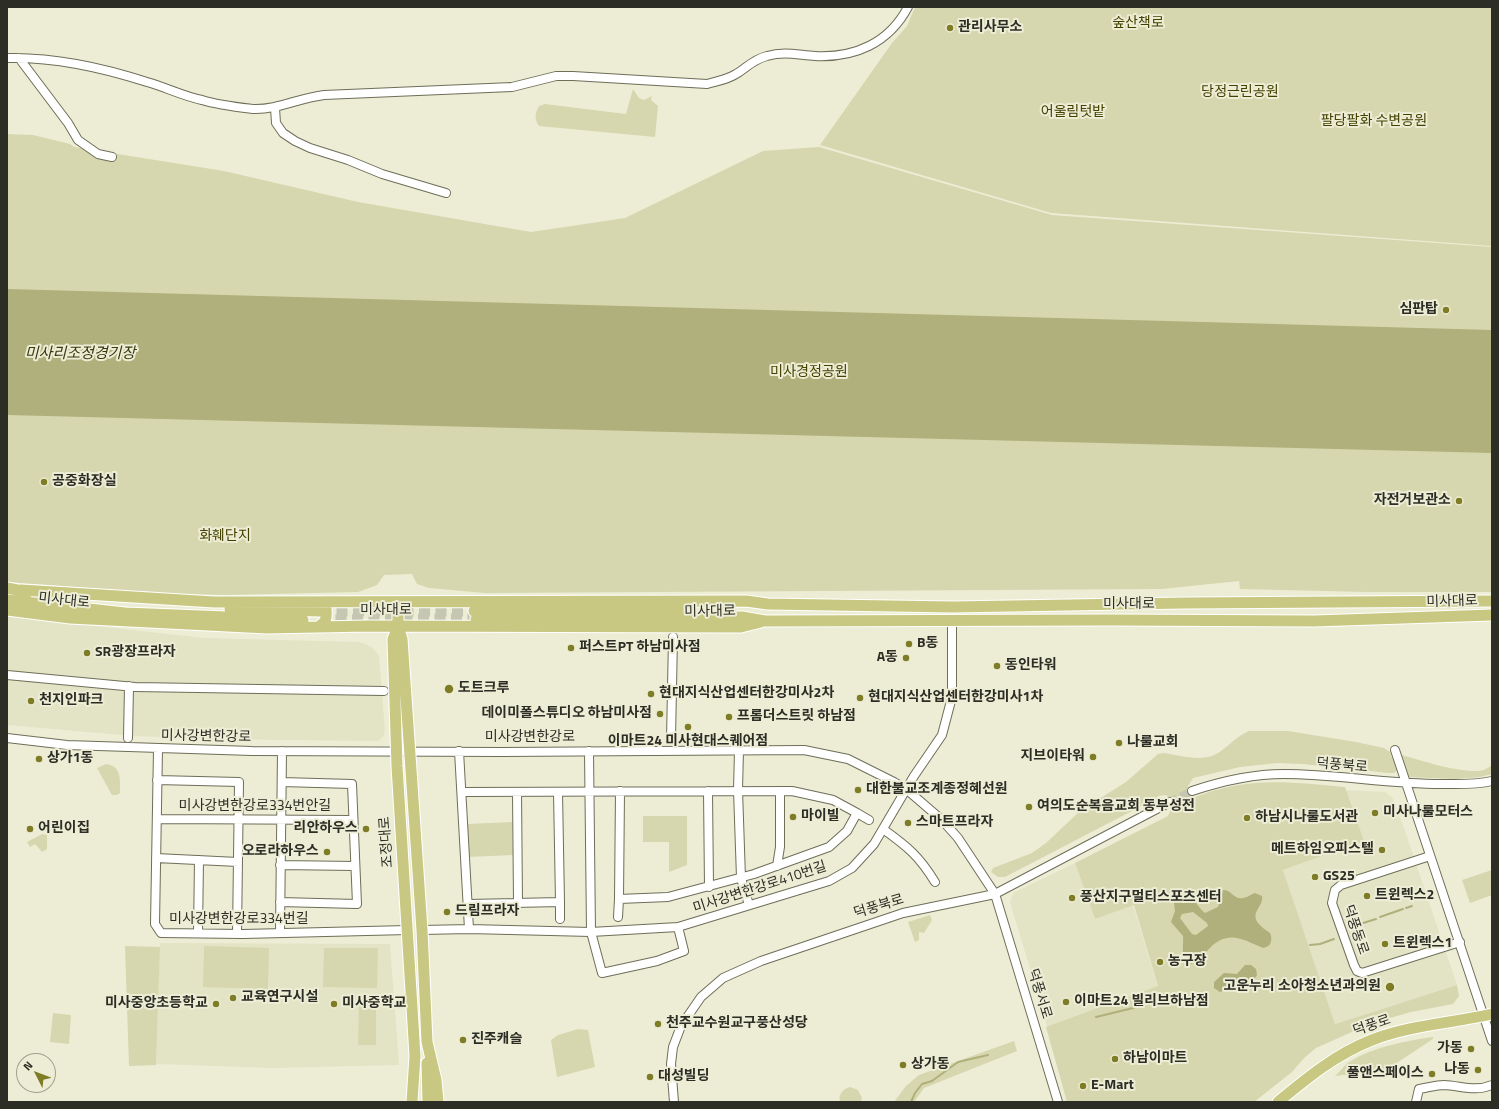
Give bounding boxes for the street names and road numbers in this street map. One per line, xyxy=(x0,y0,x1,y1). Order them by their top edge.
street label: 미사대로 xyxy=(38,590,90,612)
street label: 미사대로 xyxy=(1426,593,1478,611)
street label: 미사대로 xyxy=(1103,597,1155,613)
street label: 미사대로 xyxy=(360,603,412,619)
street label: 미사대로 xyxy=(684,603,736,621)
street label: 미사강변한강로 xyxy=(161,728,251,746)
street label: 미사강변한강로 xyxy=(485,730,575,746)
street label: 덕풍북로 xyxy=(1316,755,1368,777)
street label: 미사강변한강로334번안길 xyxy=(179,799,331,815)
street label: 조정대로 xyxy=(377,816,397,868)
street label: 미사강변한강로410번길 xyxy=(691,858,829,918)
street label: 덕풍북로 xyxy=(852,891,906,923)
street label: 덕풍동로 xyxy=(1339,903,1371,957)
street label: 미사강변한강로334번길 xyxy=(169,912,309,928)
street label: 덕풍서로 xyxy=(1023,967,1055,1021)
street label: 덕풍로 xyxy=(1351,1012,1393,1040)

